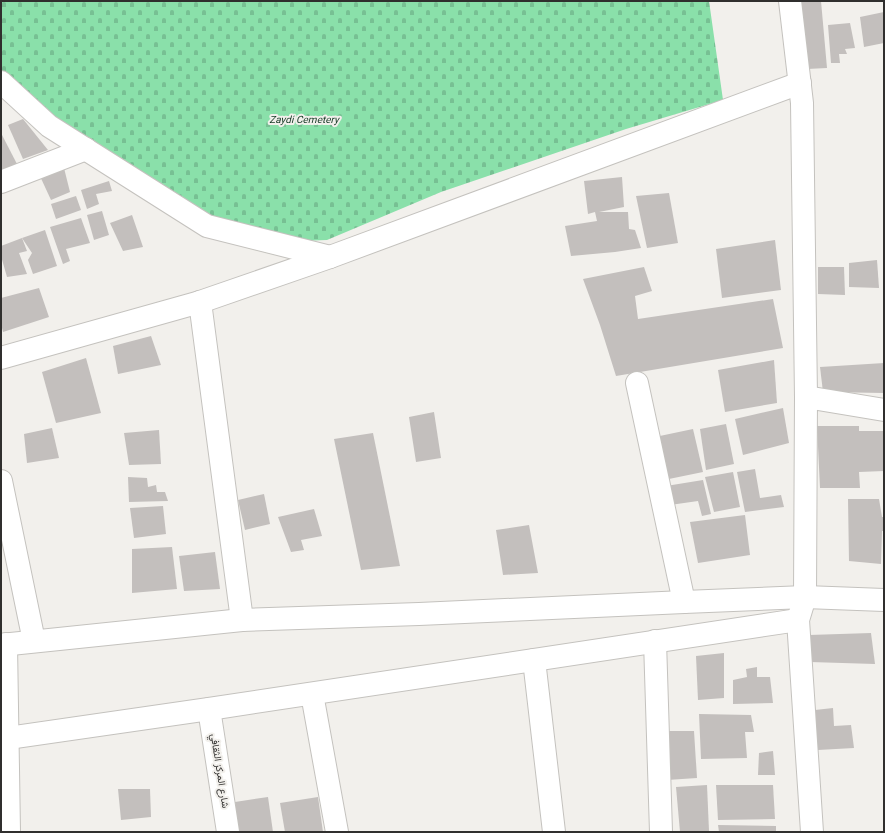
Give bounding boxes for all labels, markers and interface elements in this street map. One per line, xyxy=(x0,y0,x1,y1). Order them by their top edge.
park label: Zaydi Cemetery xyxy=(269,113,340,128)
street label: شارع المركز الثقافي xyxy=(206,733,232,809)

